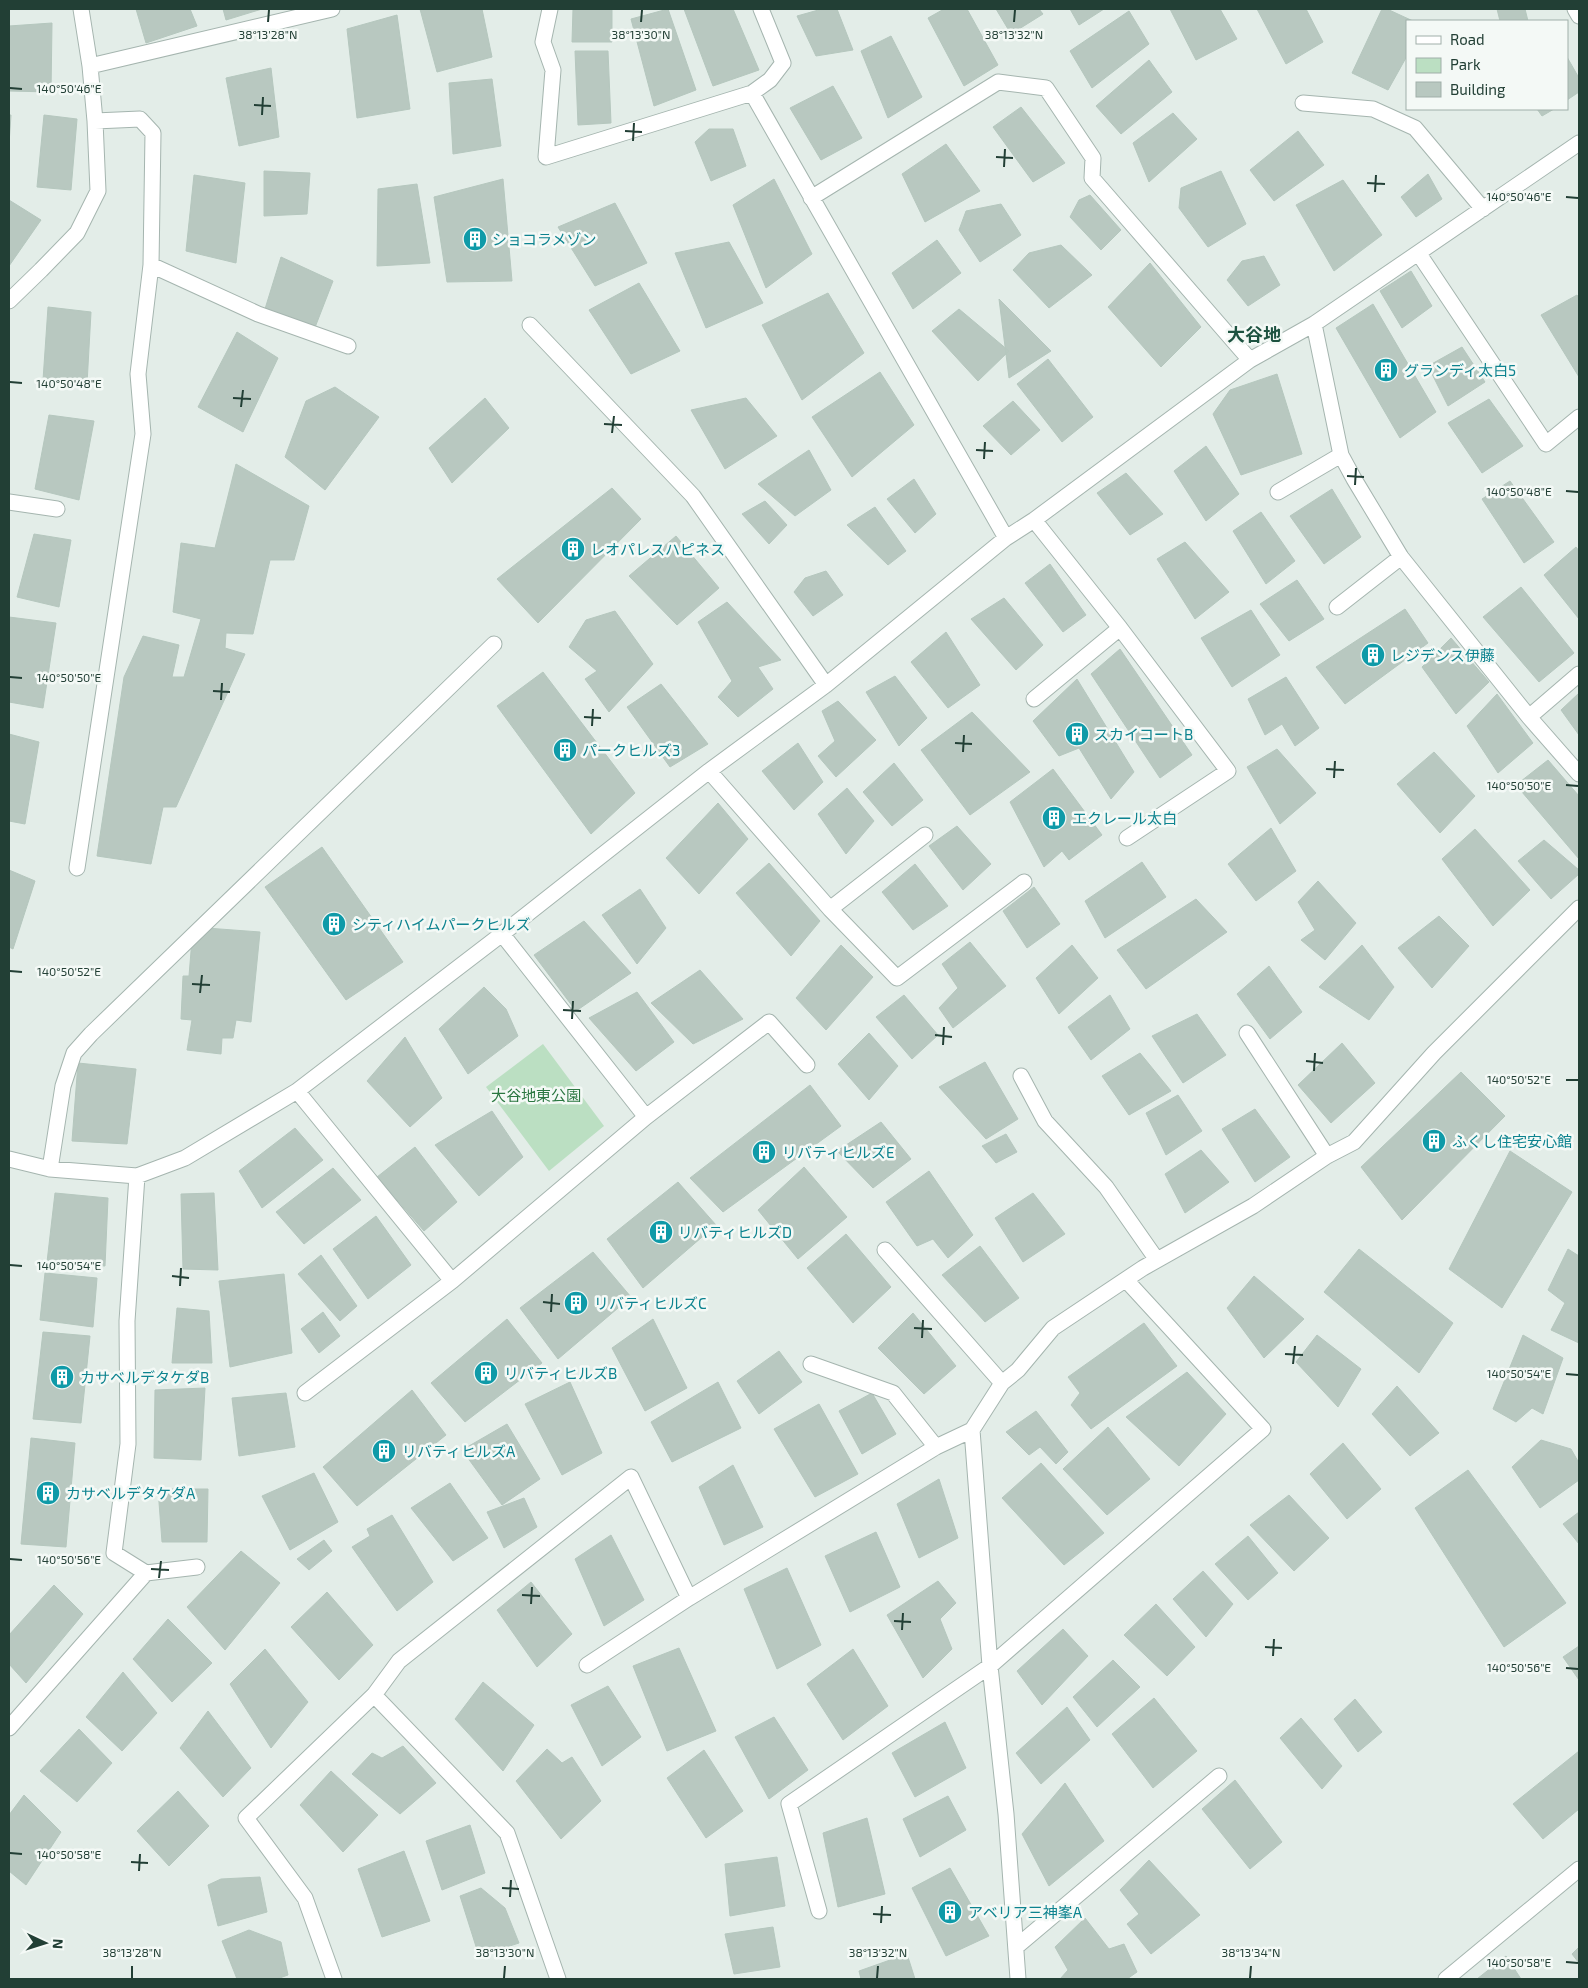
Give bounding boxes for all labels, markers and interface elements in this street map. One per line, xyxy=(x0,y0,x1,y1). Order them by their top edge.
legend xyxy=(1406,20,1568,110)
text: 38°13'28"N xyxy=(239,27,298,41)
text: 38°13'30"N xyxy=(612,27,670,41)
text: 38°13'32"N xyxy=(985,27,1043,41)
text: Road xyxy=(1450,30,1485,48)
text: Park xyxy=(1450,55,1481,73)
text: Building xyxy=(1450,80,1506,98)
text: 140°50'46"E xyxy=(37,81,102,95)
text: 140°50'46"E xyxy=(1487,189,1552,203)
building icon: ショコラメゾン xyxy=(462,226,488,252)
place label: ショコラメゾン xyxy=(492,230,597,248)
district label: 大谷地 xyxy=(1227,323,1281,345)
building icon: グランディ太白5 xyxy=(1373,357,1399,383)
place label: グランディ太白5 xyxy=(1404,361,1516,379)
text: 140°50'48"E xyxy=(36,376,102,390)
text: 140°50'48"E xyxy=(1486,484,1552,498)
building icon: レオパレスハピネス xyxy=(560,536,586,562)
place label: レオパレスハピネス xyxy=(590,540,725,558)
building icon: レジデンス伊藤 xyxy=(1360,642,1386,668)
place label: レジデンス伊藤 xyxy=(1390,646,1495,664)
text: 140°50'50"E xyxy=(37,670,102,684)
building icon: スカイコートB xyxy=(1064,721,1090,747)
place label: スカイコートB xyxy=(1094,725,1193,743)
building icon: パークヒルズ3 xyxy=(552,737,578,763)
place label: パークヒルズ3 xyxy=(582,741,680,759)
text: 140°50'50"E xyxy=(1487,778,1552,792)
building icon: エクレール太白 xyxy=(1041,805,1067,831)
place label: エクレール太白 xyxy=(1072,809,1177,827)
building icon: シティハイムパークヒルズ xyxy=(321,911,347,937)
place label: シティハイムパークヒルズ xyxy=(352,915,531,933)
text: 140°50'52"E xyxy=(37,964,101,978)
text: 140°50'52"E xyxy=(1487,1072,1551,1086)
park label: 大谷地東公園 xyxy=(491,1086,581,1104)
building icon: ふくし住宅安心館 xyxy=(1421,1128,1447,1154)
place label: ふくし住宅安心館 xyxy=(1452,1132,1572,1150)
building icon: リバティヒルズE xyxy=(751,1139,777,1165)
place label: リバティヒルズE xyxy=(782,1143,895,1161)
building icon: リバティヒルズD xyxy=(648,1219,674,1245)
place label: リバティヒルズD xyxy=(678,1223,792,1241)
text: 140°50'54"E xyxy=(37,1258,102,1272)
building icon: リバティヒルズC xyxy=(563,1290,589,1316)
place label: リバティヒルズC xyxy=(594,1294,707,1312)
building icon: リバティヒルズB xyxy=(473,1360,499,1386)
building icon: カサベルデタケダB xyxy=(49,1364,75,1390)
place label: リバティヒルズB xyxy=(504,1364,617,1382)
text: 140°50'54"E xyxy=(1487,1366,1552,1380)
place label: カサベルデタケダB xyxy=(80,1368,209,1386)
building icon: リバティヒルズA xyxy=(371,1438,397,1464)
place label: リバティヒルズA xyxy=(402,1442,516,1460)
building icon: カサベルデタケダA xyxy=(35,1480,61,1506)
place label: カサベルデタケダA xyxy=(66,1484,196,1502)
text: 140°50'56"E xyxy=(37,1552,101,1566)
text: 140°50'56"E xyxy=(1487,1660,1551,1674)
text: 140°50'58"E xyxy=(37,1847,102,1861)
building icon: アベリア三神峯A xyxy=(937,1899,963,1925)
place label: アベリア三神峯A xyxy=(968,1903,1083,1921)
north arrow xyxy=(20,1918,70,1968)
text: N xyxy=(50,1938,67,1950)
text: 38°13'28"N xyxy=(103,1945,162,1959)
text: 38°13'30"N xyxy=(476,1945,534,1959)
text: 38°13'32"N xyxy=(849,1945,907,1959)
text: 38°13'34"N xyxy=(1222,1945,1280,1959)
text: 140°50'58"E xyxy=(1487,1955,1552,1969)

